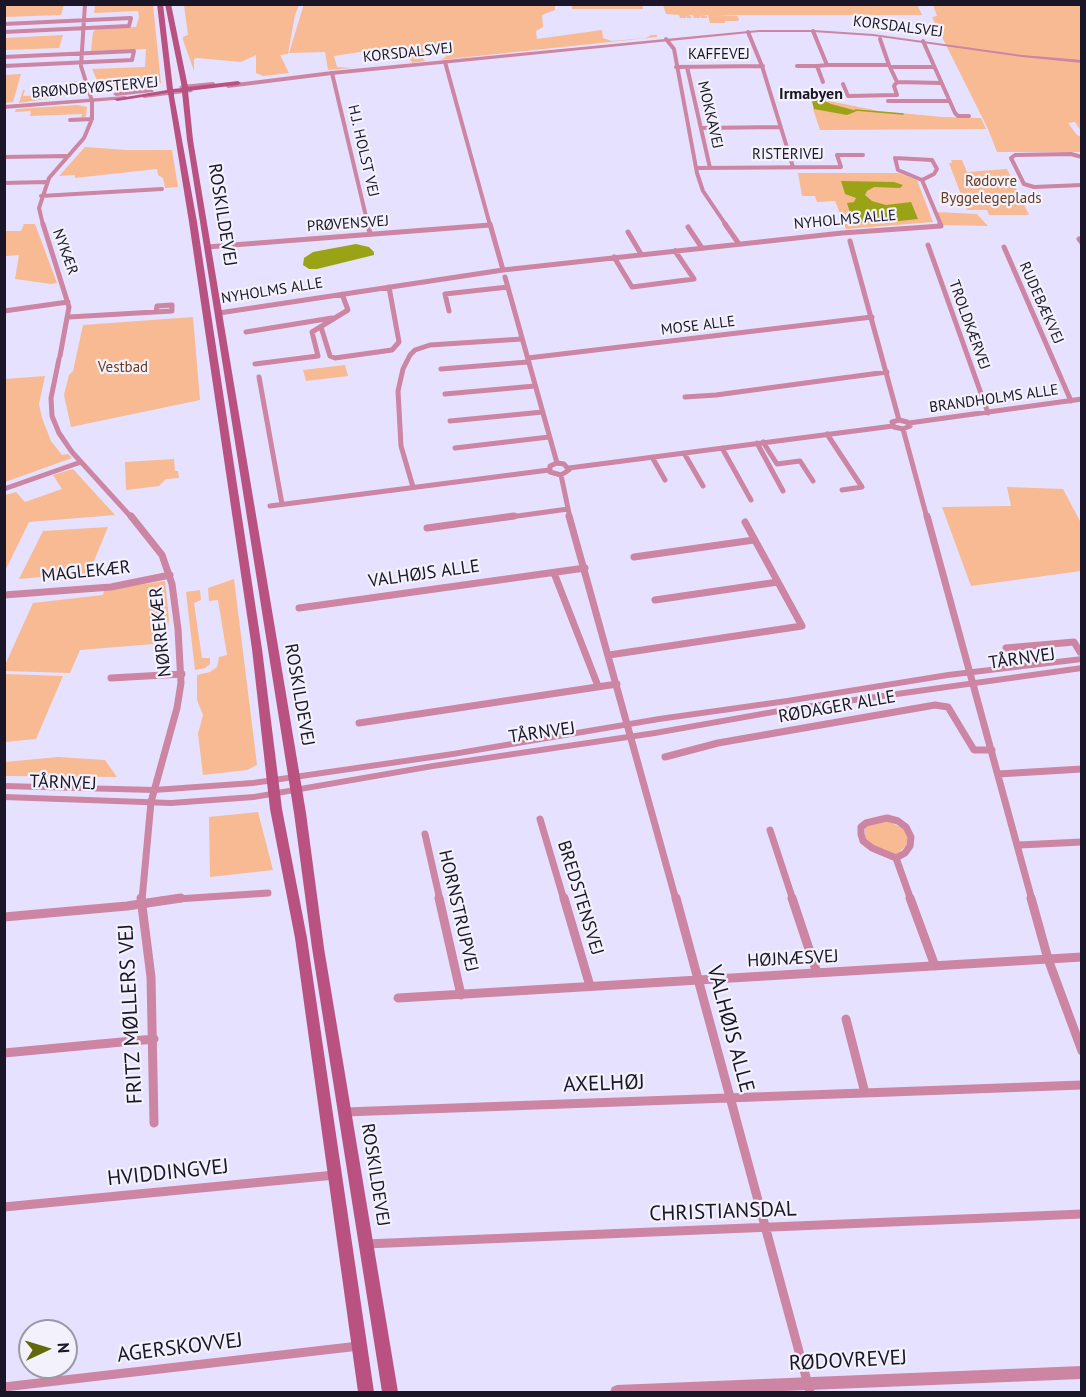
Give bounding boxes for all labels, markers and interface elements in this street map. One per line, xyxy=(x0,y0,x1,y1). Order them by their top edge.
street label: KORSDALSVEJ xyxy=(852,13,944,41)
street label: KORSDALSVEJ xyxy=(362,39,454,67)
street label: KAFFEVEJ xyxy=(688,46,750,64)
street label: BRØNDBYØSTERVEJ xyxy=(31,73,159,103)
street label: MOKKAVEJ xyxy=(693,79,727,151)
district label: Irmabyen xyxy=(779,84,843,104)
street label: H.J. HOLST VEJ xyxy=(344,103,382,199)
street label: RISTERIVEJ xyxy=(752,146,824,164)
street label: ROSKILDEVEJ xyxy=(203,162,241,268)
park label: Rødovre Byggelegeplads xyxy=(940,173,1042,208)
street label: NYHOLMS ALLE xyxy=(793,207,897,233)
street label: PRØVENSVEJ xyxy=(306,212,390,236)
street label: NYKÆR xyxy=(48,227,82,277)
street label: RUDEBÆKVEJ xyxy=(1015,259,1067,347)
street label: NYHOLMS ALLE xyxy=(220,274,324,308)
street label: TROLDKÆRVEJ xyxy=(944,278,994,372)
street label: MOSE ALLE xyxy=(660,313,736,339)
park label: Vestbad xyxy=(98,359,148,377)
street label: BRANDHOLMS ALLE xyxy=(928,381,1060,417)
street label: VALHØJS ALLE xyxy=(367,556,481,592)
street label: MAGLEKÆR xyxy=(40,557,132,587)
street label: NØRREKÆR xyxy=(146,586,176,678)
street label: ROSKILDEVEJ xyxy=(279,642,319,748)
street label: TÅRNVEJ xyxy=(987,644,1057,674)
street label: RØDAGER ALLE xyxy=(777,686,897,728)
street label: TÅRNVEJ xyxy=(507,718,577,748)
street label: TÅRNVEJ xyxy=(29,771,97,795)
street label: BREDSTENSVEJ xyxy=(552,838,608,958)
street label: HORNSTRUPVEJ xyxy=(433,848,483,974)
street label: FRITZ MØLLERS VEJ xyxy=(114,923,148,1105)
street label: HØJNÆSVEJ xyxy=(747,946,839,972)
street label: VALHØJS ALLE xyxy=(701,963,759,1095)
street label: AXELHØJ xyxy=(563,1070,645,1098)
street label: ROSKILDEVEJ xyxy=(356,1122,394,1228)
street label: HVIDDINGVEJ xyxy=(106,1154,230,1192)
street label: CHRISTIANSDAL xyxy=(649,1197,797,1227)
north arrow xyxy=(18,1319,78,1379)
street label: AGERSKOVVEJ xyxy=(116,1328,244,1368)
text: N xyxy=(54,1342,74,1354)
street label: RØDOVREVEJ xyxy=(788,1345,908,1377)

